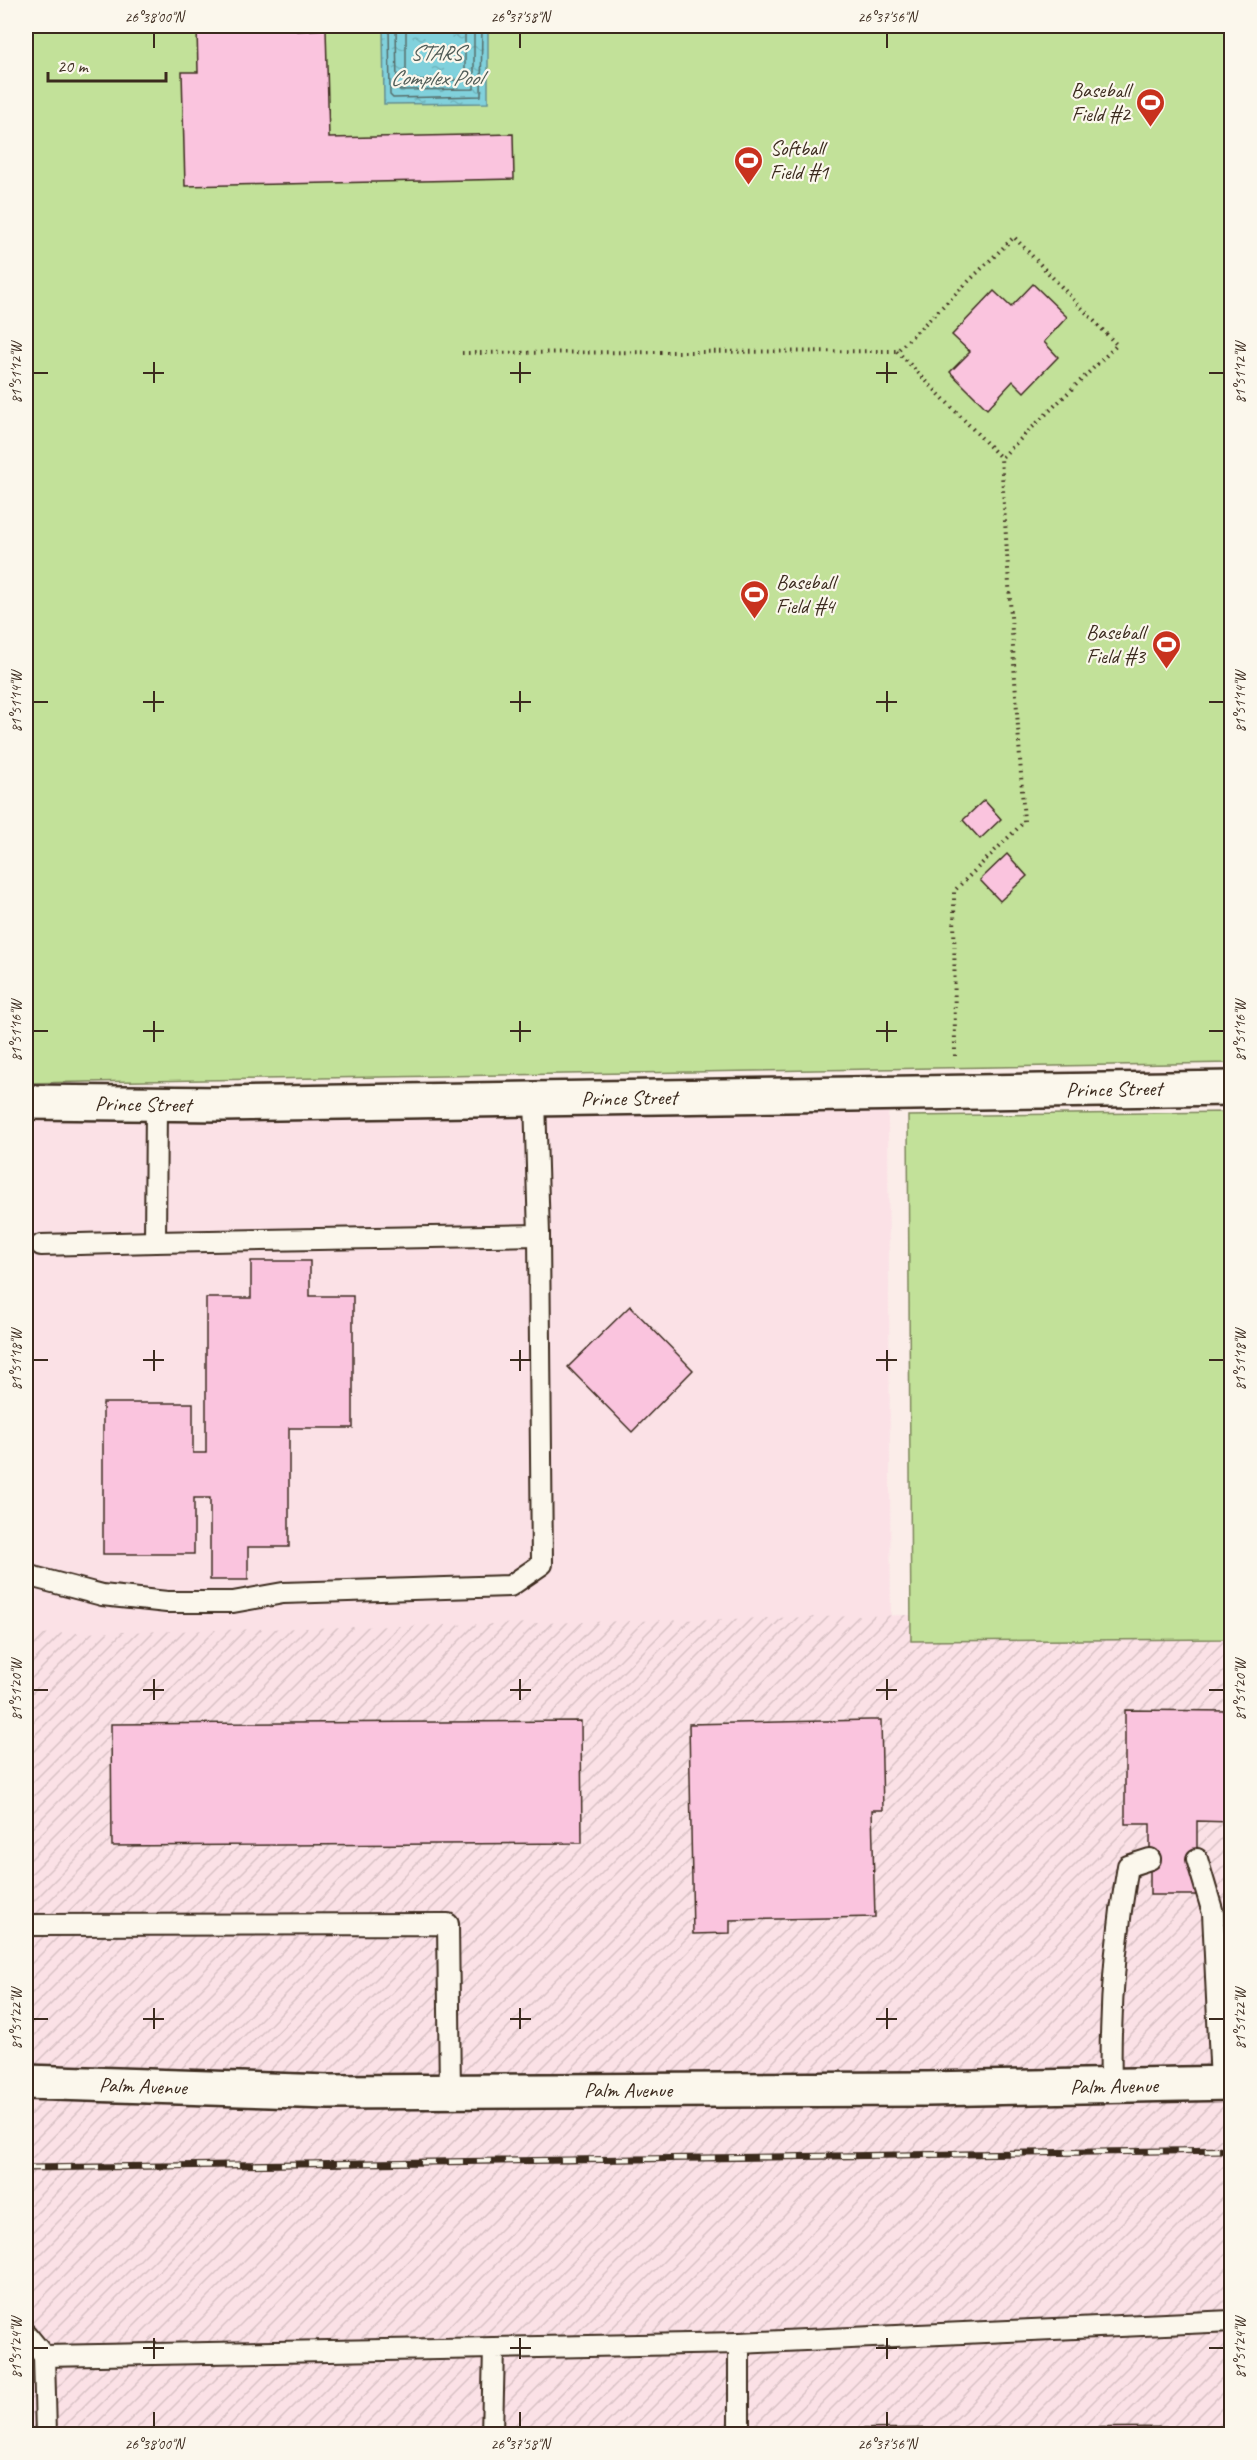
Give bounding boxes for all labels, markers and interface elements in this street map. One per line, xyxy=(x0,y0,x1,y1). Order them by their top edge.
text: 26°38'00"N xyxy=(124,8,187,27)
text: 26°37'58"N xyxy=(490,8,553,27)
text: 26°37'56"N xyxy=(857,8,920,27)
water label: STARS Complex Pool xyxy=(390,39,489,92)
scale bar xyxy=(48,45,166,83)
text: 20 m xyxy=(57,55,90,77)
place label: Baseball Field #2 xyxy=(1071,77,1133,127)
sports icon: Baseball Field #2 xyxy=(1135,86,1167,128)
place label: Softball Field #1 xyxy=(770,135,830,185)
sports icon: Softball Field #1 xyxy=(733,144,765,186)
text: 81°51'12"W xyxy=(7,339,26,403)
text: 81°51'12"W xyxy=(1231,339,1250,403)
place label: Baseball Field #4 xyxy=(776,569,838,619)
sports icon: Baseball Field #4 xyxy=(739,578,771,620)
place label: Baseball Field #3 xyxy=(1086,619,1148,669)
sports icon: Baseball Field #3 xyxy=(1150,628,1182,670)
text: 81°51'14"W xyxy=(7,668,26,732)
text: 81°51'14"W xyxy=(1231,668,1250,732)
text: 81°51'16"W xyxy=(7,997,26,1061)
text: 81°51'16"W xyxy=(1231,997,1250,1061)
street label: Prince Street xyxy=(1066,1075,1165,1103)
street label: Prince Street xyxy=(581,1084,680,1112)
street label: Prince Street xyxy=(95,1090,194,1118)
text: 81°51'18"W xyxy=(7,1326,26,1390)
text: 81°51'18"W xyxy=(1231,1326,1250,1390)
text: 81°51'20"W xyxy=(7,1656,26,1720)
text: 81°51'20"W xyxy=(1231,1656,1250,1720)
text: 81°51'22"W xyxy=(7,1985,26,2049)
text: 81°51'22"W xyxy=(1231,1985,1250,2049)
street label: Palm Avenue xyxy=(99,2071,190,2101)
street label: Palm Avenue xyxy=(1070,2072,1160,2100)
street label: Palm Avenue xyxy=(584,2077,674,2103)
text: 81°51'24"W xyxy=(7,2314,26,2378)
text: 81°51'24"W xyxy=(1231,2314,1250,2378)
text: 26°38'00"N xyxy=(124,2435,187,2454)
text: 26°37'58"N xyxy=(490,2435,553,2454)
text: 26°37'56"N xyxy=(857,2435,920,2454)

